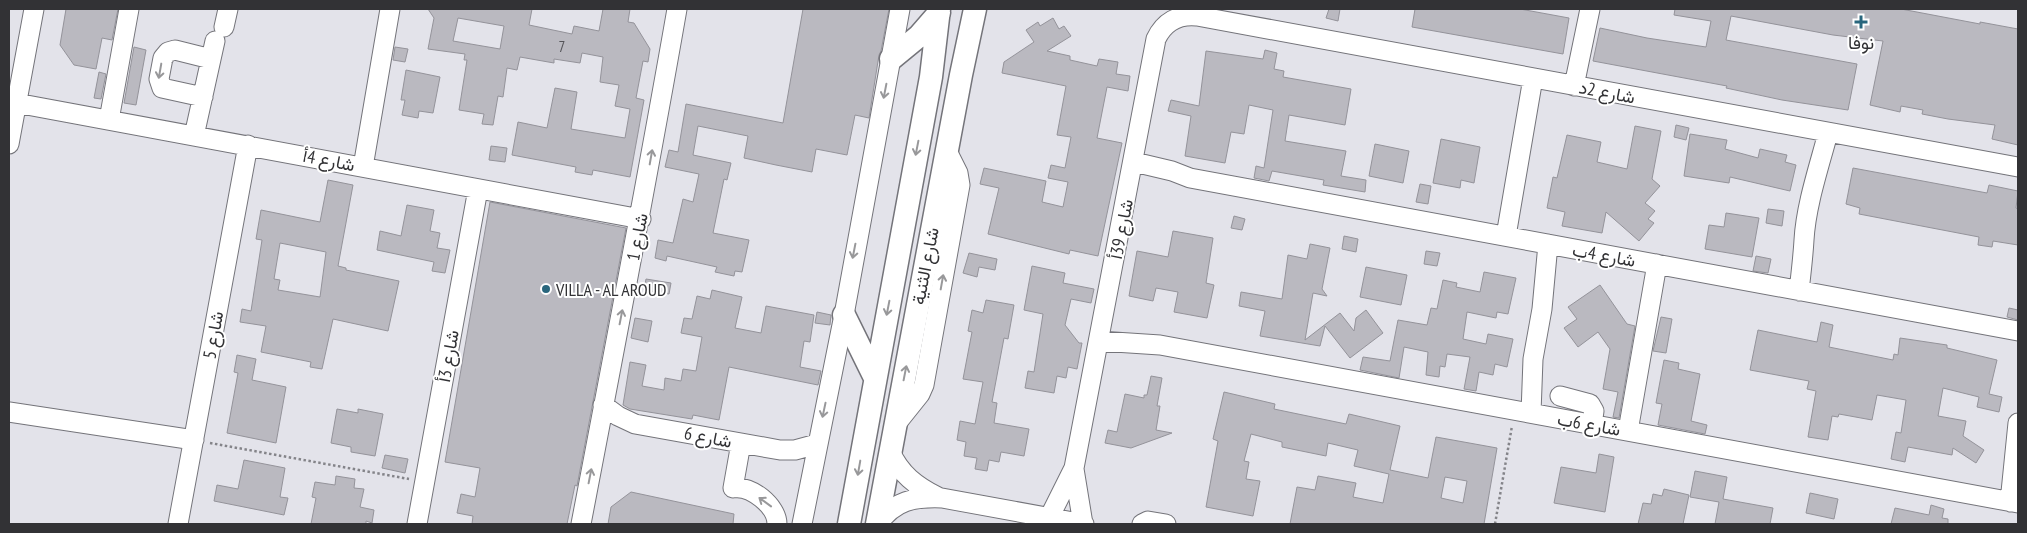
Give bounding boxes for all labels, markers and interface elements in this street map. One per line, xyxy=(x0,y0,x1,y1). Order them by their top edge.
marker: نوفا xyxy=(1854,15,1868,29)
place label: نوفا xyxy=(1848,31,1874,54)
house number: 7 xyxy=(559,37,565,56)
one-way arrow xyxy=(155,63,165,79)
street label: شارع 2د xyxy=(1577,75,1637,110)
one-way arrow xyxy=(879,83,889,99)
one-way arrow xyxy=(912,139,922,155)
street label: شارع 4أ xyxy=(301,144,357,177)
one-way arrow xyxy=(647,150,657,166)
street label: شارع 39أ xyxy=(1104,197,1139,261)
street label: شارع 1 xyxy=(621,211,654,263)
street label: شارع الثنية xyxy=(906,225,945,307)
street label: شارع 4ب xyxy=(1570,238,1637,273)
one-way arrow xyxy=(849,242,859,258)
one-way arrow xyxy=(938,275,948,291)
place label: VILLA - AL AROUD xyxy=(555,278,667,301)
marker: VILLA - AL AROUD xyxy=(540,283,552,295)
one-way arrow xyxy=(882,299,892,315)
street label: شارع 5 xyxy=(197,309,229,361)
one-way arrow xyxy=(616,309,626,325)
street label: شارع 3أ xyxy=(432,328,465,384)
one-way arrow xyxy=(901,366,910,382)
one-way arrow xyxy=(819,402,828,418)
street label: شارع 6ب xyxy=(1555,407,1622,442)
street label: شارع 6 xyxy=(682,421,734,454)
one-way arrow xyxy=(854,459,863,475)
one-way arrow xyxy=(586,469,596,485)
one-way arrow xyxy=(758,497,772,507)

